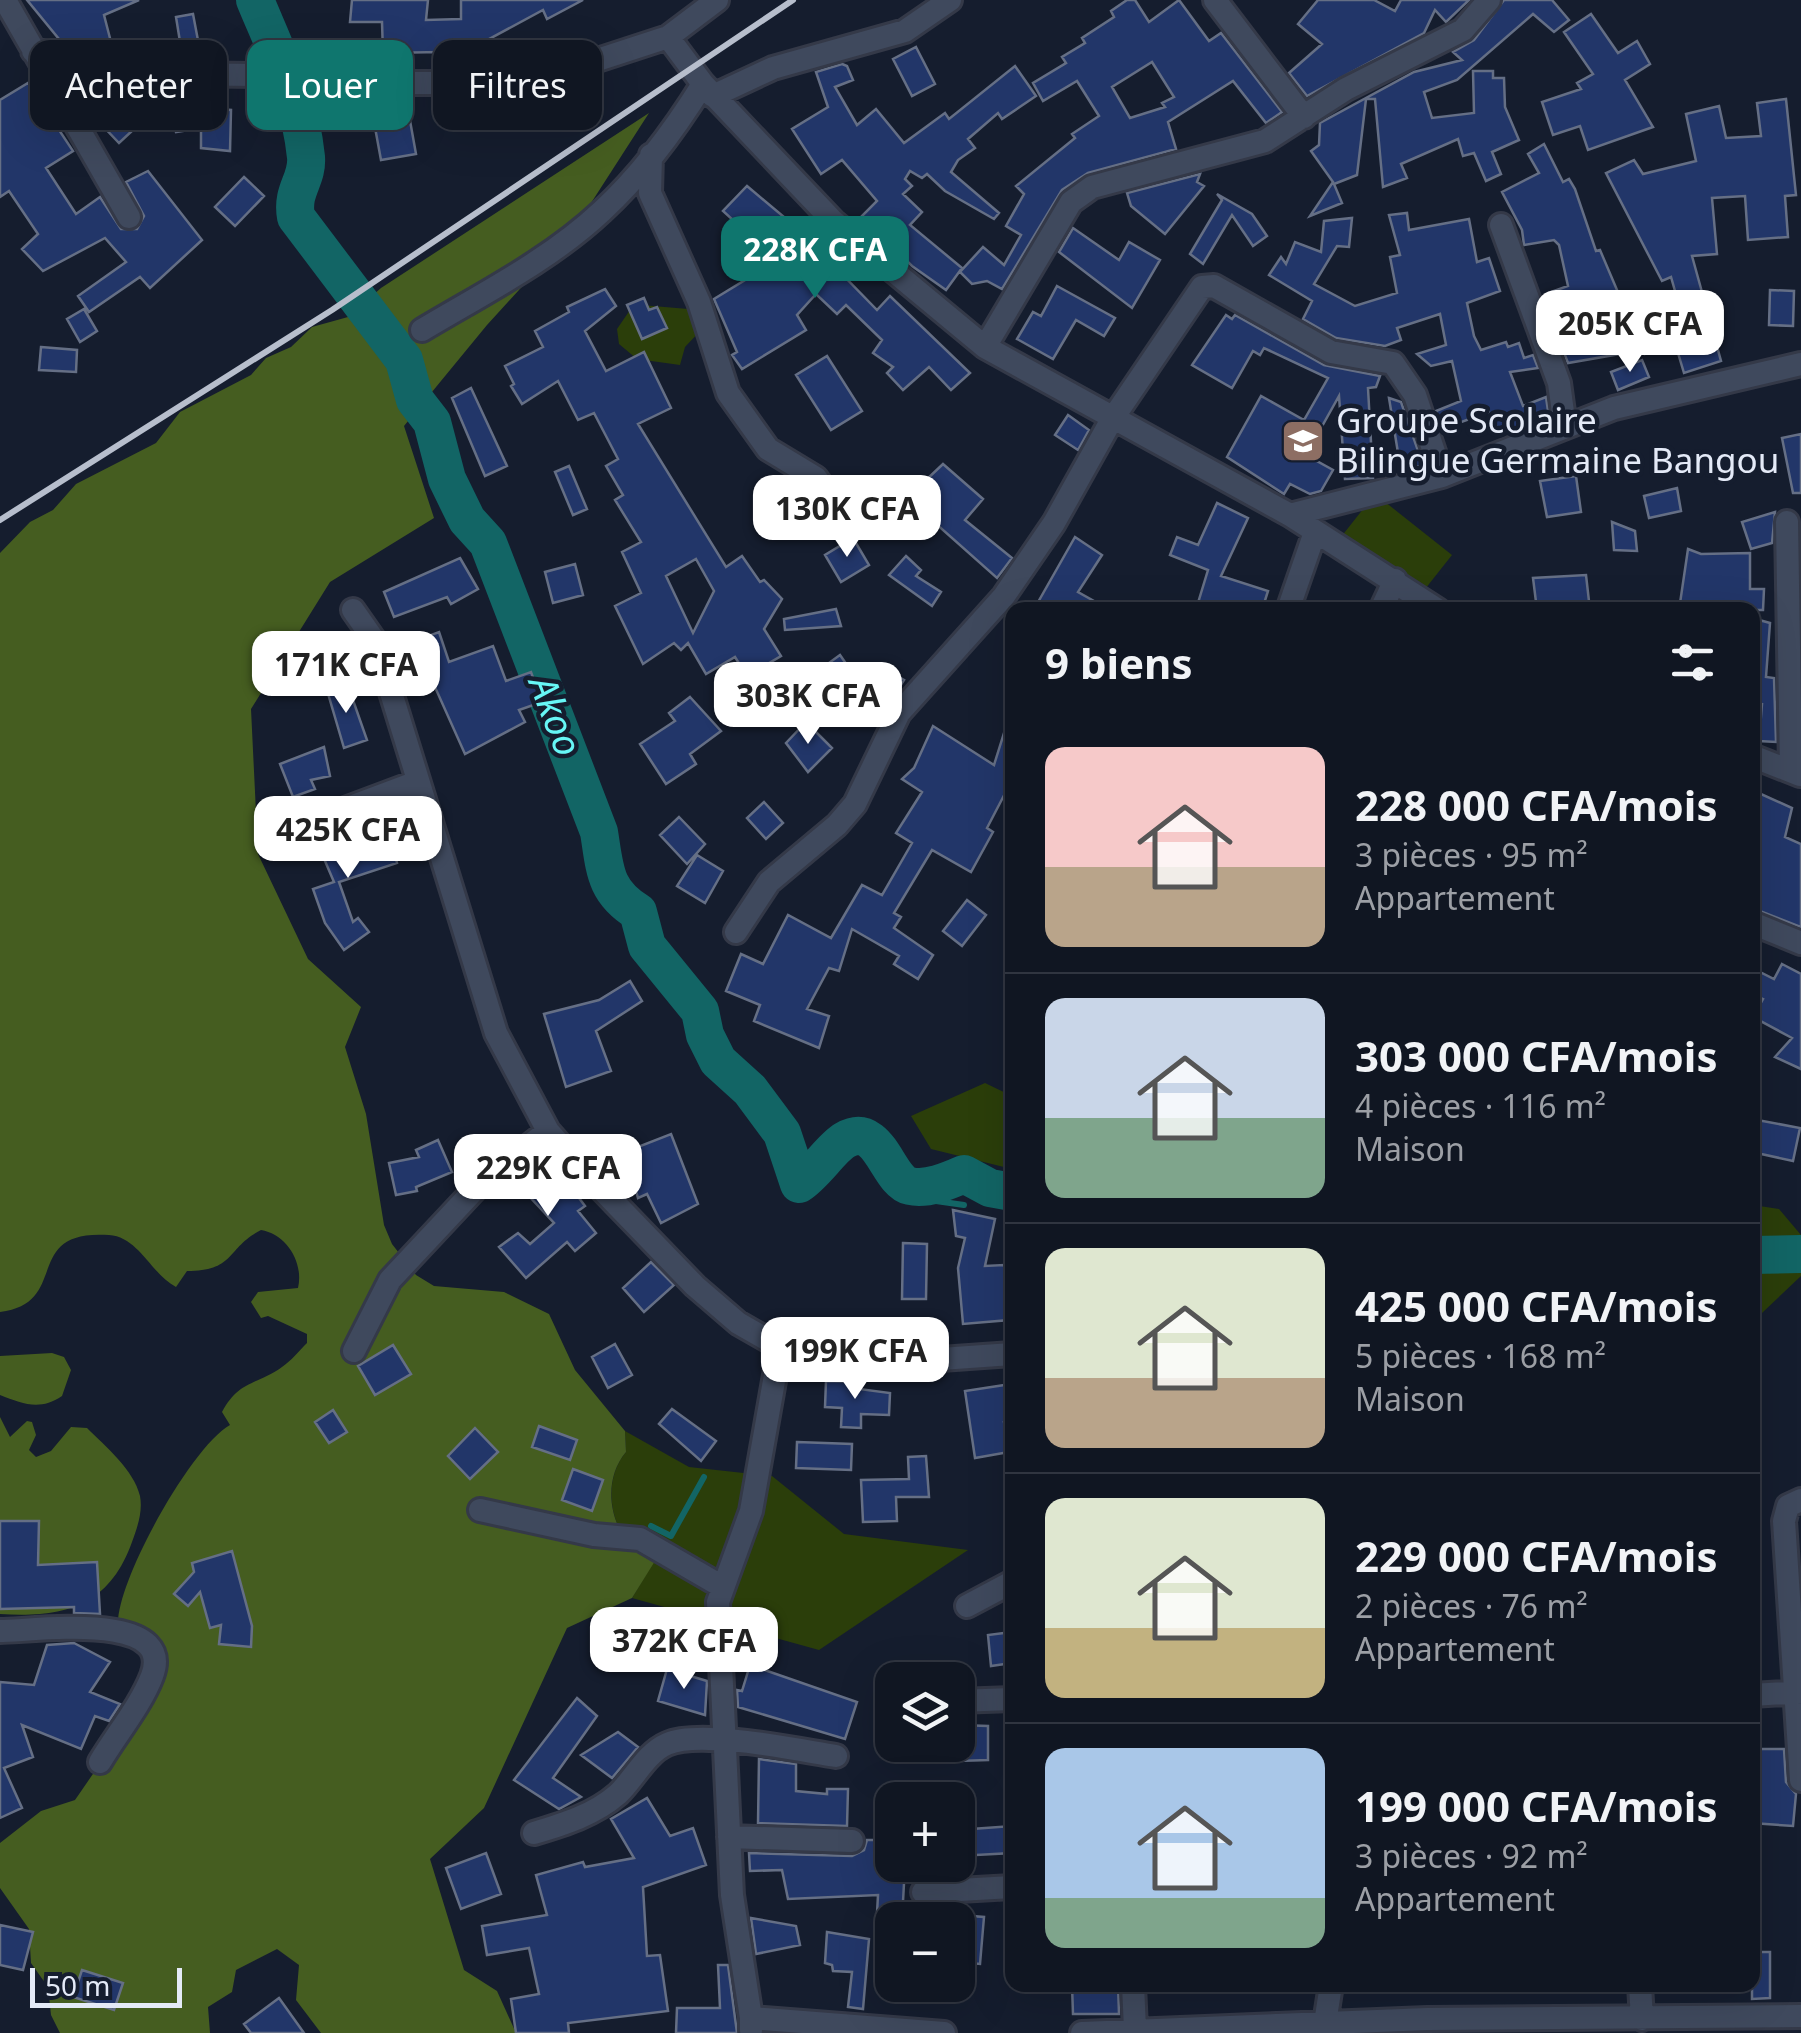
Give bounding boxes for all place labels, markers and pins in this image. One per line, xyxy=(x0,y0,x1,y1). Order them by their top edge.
pin: 228K CFA xyxy=(712,216,918,301)
pin: 205K CFA xyxy=(1527,290,1733,375)
place label: Groupe Scolaire Bilingue Germaine Bangou xyxy=(1336,396,1779,483)
school or university icon: Groupe Scolaire Bilingue Germaine Bangou xyxy=(1280,418,1326,464)
pin: 130K CFA xyxy=(744,475,950,560)
pin: 171K CFA xyxy=(243,631,449,716)
pin: 303K CFA xyxy=(705,662,911,747)
pin: 425K CFA xyxy=(245,796,451,881)
pin: 229K CFA xyxy=(445,1134,651,1219)
pin: 199K CFA xyxy=(752,1317,958,1402)
pin: 372K CFA xyxy=(581,1607,787,1692)

